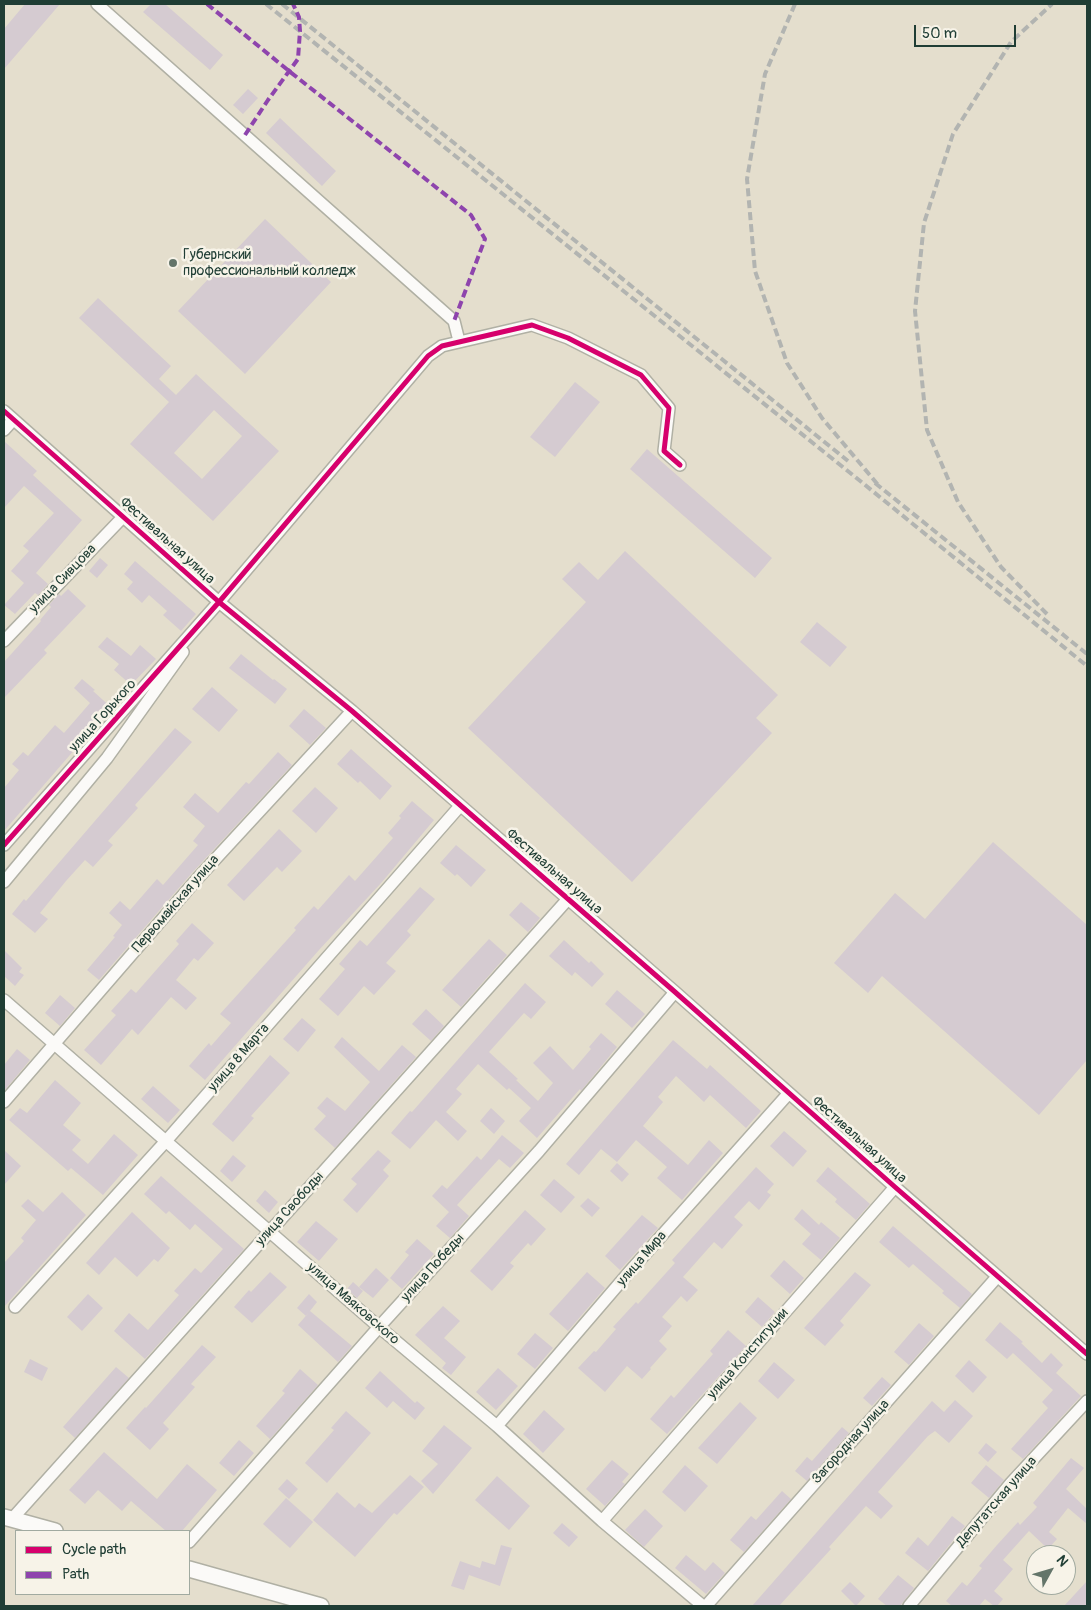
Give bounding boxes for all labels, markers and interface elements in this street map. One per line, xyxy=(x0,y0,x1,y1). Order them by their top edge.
scale bar xyxy=(916,15,1018,47)
text: 50 m xyxy=(922,24,957,43)
place label: Губернский профессиональный колледж xyxy=(183,247,356,280)
marker: Губернский профессиональный колледж xyxy=(167,257,179,269)
street label: Фестивальная улица xyxy=(116,494,218,588)
street label: улица Сивцова xyxy=(26,541,100,617)
street label: улица Горького xyxy=(66,676,140,756)
street label: Фестивальная улица xyxy=(503,826,605,918)
street label: Первомайская улица xyxy=(129,852,223,956)
street label: улица 8 Марта xyxy=(205,1021,273,1095)
street label: Фестивальная улица xyxy=(808,1093,910,1187)
street label: улица Свободы xyxy=(252,1168,328,1250)
street label: улица Мира xyxy=(614,1228,670,1290)
street label: улица Победы xyxy=(398,1230,468,1306)
street label: улица Маяковского xyxy=(303,1259,403,1349)
street label: улица Конституции xyxy=(704,1305,792,1403)
street label: Загородная улица xyxy=(809,1396,893,1488)
street label: Депутатская улица xyxy=(953,1453,1041,1551)
legend xyxy=(15,1530,190,1595)
text: Cycle path xyxy=(62,1540,126,1559)
north arrow xyxy=(1026,1545,1076,1595)
text: N xyxy=(1053,1552,1072,1570)
text: Path xyxy=(62,1565,89,1584)

